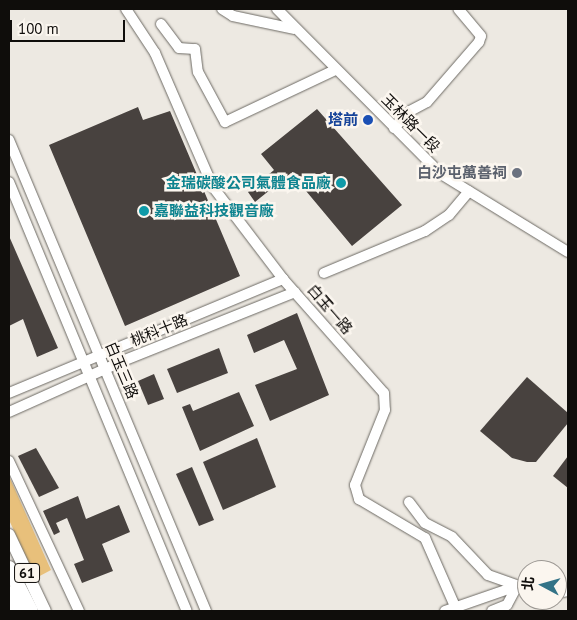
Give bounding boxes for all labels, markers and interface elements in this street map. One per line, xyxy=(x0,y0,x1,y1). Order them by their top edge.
scale bar xyxy=(12,10,128,42)
text: 100 m xyxy=(18,19,59,38)
street label: 玉林路一段 xyxy=(378,90,444,156)
place label: 塔前 xyxy=(328,111,358,129)
marker: 塔前 xyxy=(362,114,374,126)
place label: 白沙屯萬善祠 xyxy=(417,164,507,182)
marker: 白沙屯萬善祠 xyxy=(511,167,523,179)
place label: 金瑞碳酸公司氣體食品廠 xyxy=(166,174,331,192)
marker: 金瑞碳酸公司氣體食品廠 xyxy=(335,177,347,189)
place label: 嘉聯益科技觀音廠 xyxy=(154,202,274,220)
marker: 嘉聯益科技觀音廠 xyxy=(138,205,150,217)
street label: 白玉一路 xyxy=(304,280,356,338)
street label: 桃科十路 xyxy=(128,310,190,350)
street label: 白玉三路 xyxy=(102,339,142,401)
north arrow xyxy=(517,560,567,610)
road number: 61 xyxy=(13,562,41,584)
text: 北 xyxy=(518,576,538,591)

